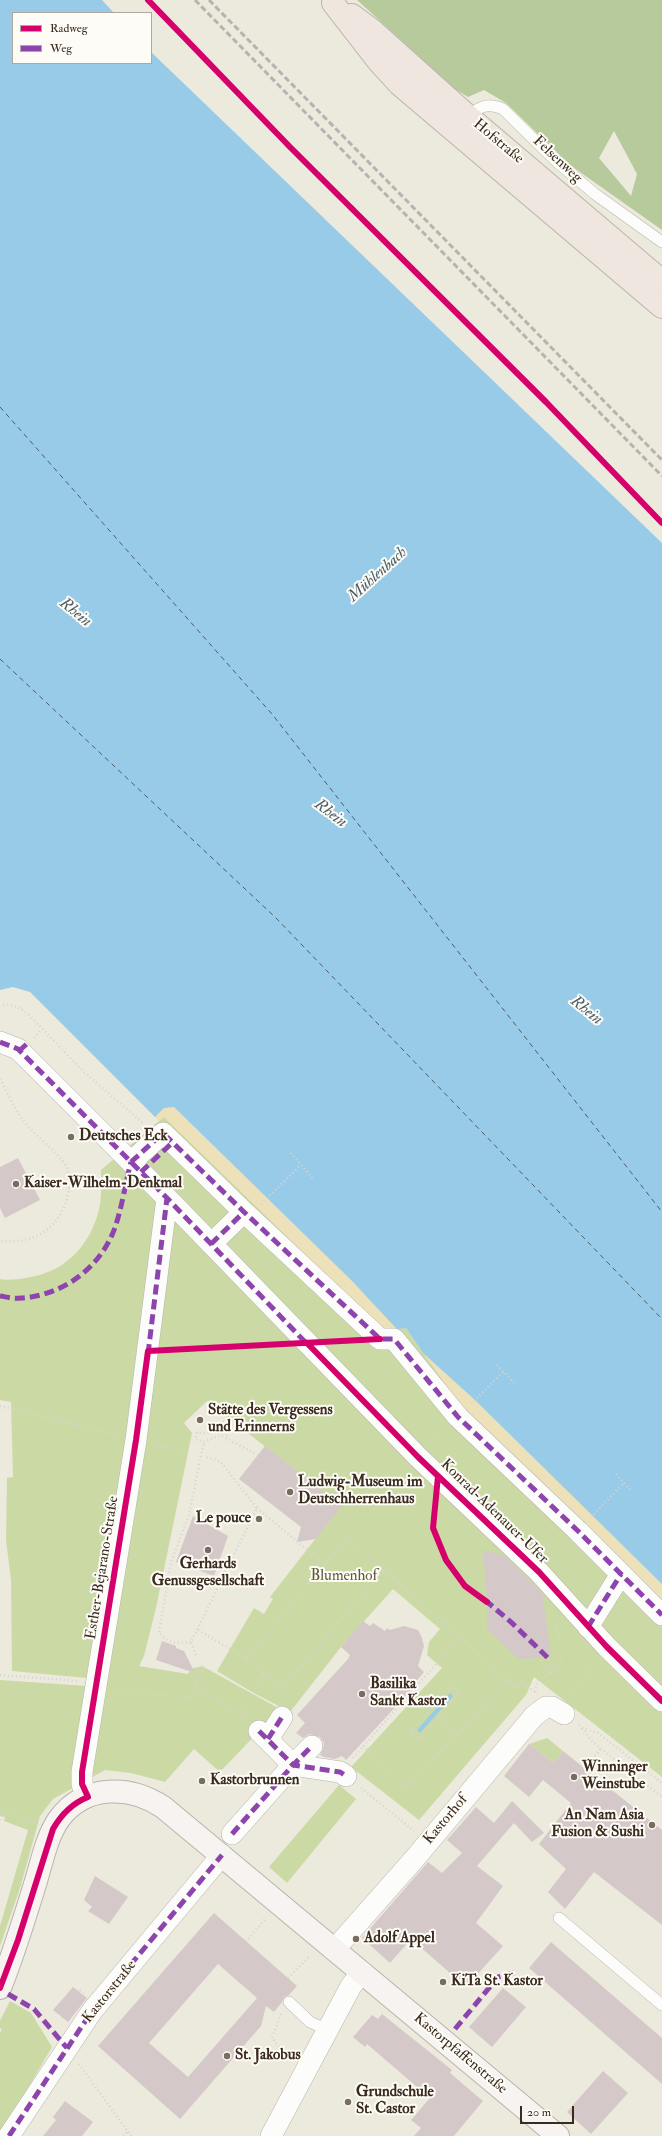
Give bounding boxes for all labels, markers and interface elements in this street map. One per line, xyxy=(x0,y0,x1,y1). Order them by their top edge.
legend xyxy=(12,12,152,64)
text: Radweg xyxy=(50,21,88,36)
text: Weg xyxy=(50,41,72,56)
street label: Hofstraße xyxy=(469,116,527,168)
street label: Felsenweg xyxy=(529,133,585,187)
water label: Mühlenbach xyxy=(344,543,412,607)
water label: Rhein xyxy=(55,594,95,632)
water label: Rhein xyxy=(310,796,350,832)
water label: Rhein xyxy=(566,992,606,1030)
place label: Deutsches Eck xyxy=(79,1128,168,1146)
marker: Deutsches Eck xyxy=(66,1132,76,1142)
place label: Kaiser-Wilhelm-Denkmal xyxy=(24,1175,182,1193)
marker: Kaiser-Wilhelm-Denkmal xyxy=(11,1179,21,1189)
place label: Stätte des Vergessens und Erinnerns xyxy=(208,1402,333,1437)
marker: Stätte des Vergessens und Erinnerns xyxy=(195,1415,205,1425)
street label: Konrad-Adenauer-Ufer xyxy=(436,1456,552,1568)
place label: Ludwig-Museum im Deutschherrenhaus xyxy=(298,1474,423,1509)
marker: Ludwig-Museum im Deutschherrenhaus xyxy=(285,1487,295,1497)
street label: Esther-Bejarano-Straße xyxy=(83,1495,123,1641)
place label: Le pouce xyxy=(196,1510,251,1528)
marker: Le pouce xyxy=(254,1514,264,1524)
marker: Gerhards Genussgesellschaft xyxy=(203,1545,213,1555)
place label: Gerhards Genussgesellschaft xyxy=(152,1556,264,1591)
park label: Blumenhof xyxy=(311,1568,377,1586)
place label: Basilika Sankt Kastor xyxy=(370,1676,447,1711)
marker: Basilika Sankt Kastor xyxy=(357,1689,367,1699)
place label: Winninger Weinstube xyxy=(582,1759,648,1794)
place label: Kastorbrunnen xyxy=(210,1772,300,1790)
marker: Winninger Weinstube xyxy=(569,1772,579,1782)
marker: Kastorbrunnen xyxy=(197,1776,207,1786)
street label: Kastorhof xyxy=(420,1792,472,1848)
place label: An Nam Asia Fusion & Sushi xyxy=(551,1807,644,1842)
marker: An Nam Asia Fusion & Sushi xyxy=(647,1820,657,1830)
place label: Adolf Appel xyxy=(364,1930,435,1948)
marker: Adolf Appel xyxy=(351,1934,361,1944)
street label: Kastorstraße xyxy=(79,1957,141,2027)
place label: KiTa St. Kastor xyxy=(451,1973,543,1991)
marker: KiTa St. Kastor xyxy=(438,1977,448,1987)
street label: Kastorpfaffenstraße xyxy=(410,2010,510,2098)
place label: St. Jakobus xyxy=(235,2047,301,2065)
marker: St. Jakobus xyxy=(222,2051,232,2061)
place label: Grundschule St. Castor xyxy=(356,2084,434,2119)
marker: Grundschule St. Castor xyxy=(343,2097,353,2107)
scale bar xyxy=(522,2098,576,2124)
text: 20 m xyxy=(527,2105,551,2120)

